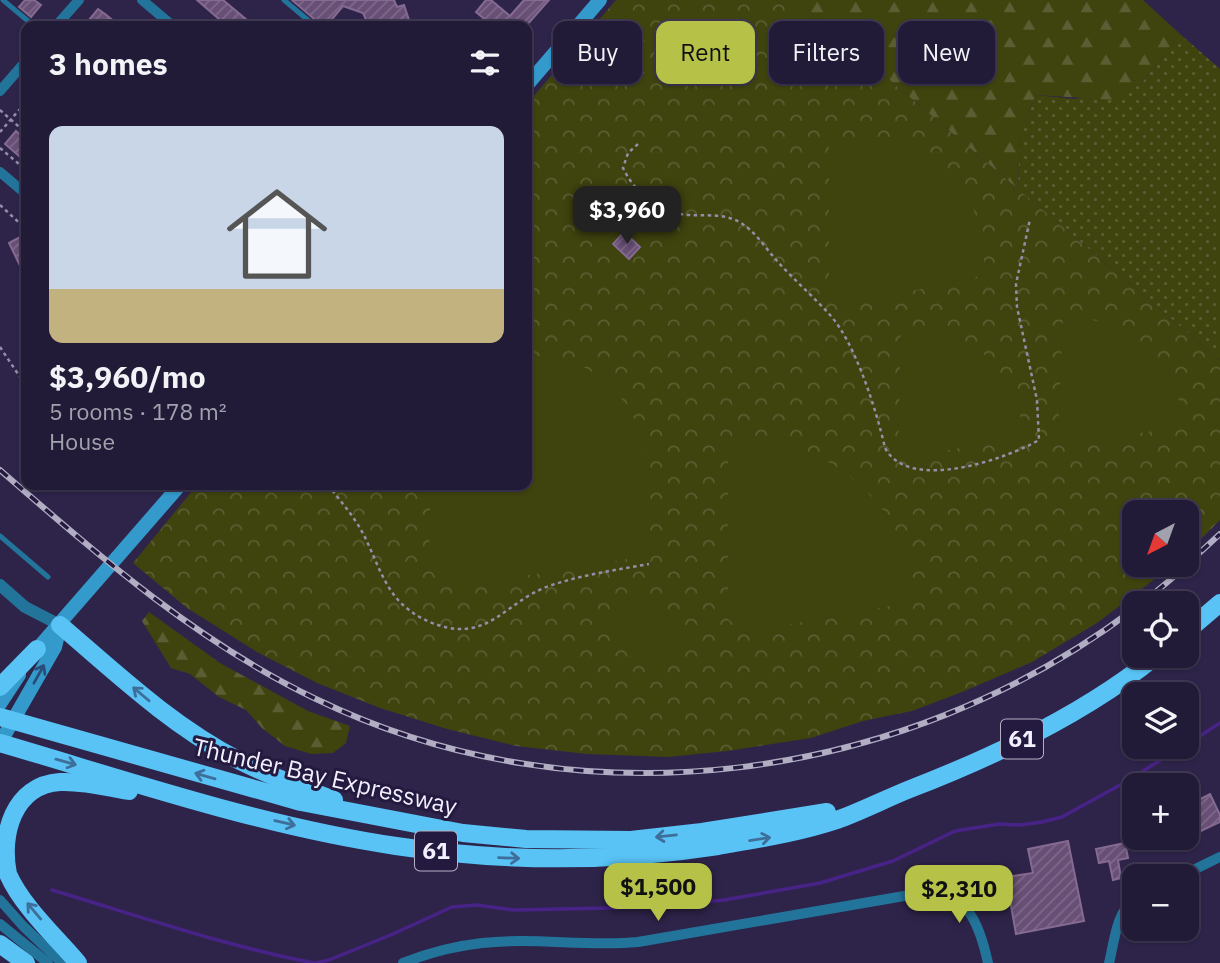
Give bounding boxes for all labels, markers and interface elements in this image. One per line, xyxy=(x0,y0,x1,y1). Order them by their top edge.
chip: Buy xyxy=(553,21,642,84)
chip: Rent xyxy=(656,21,755,84)
chip: Filters xyxy=(769,21,884,84)
chip: New xyxy=(898,21,995,84)
text: 3 homes xyxy=(49,44,168,83)
icon: filters xyxy=(466,44,504,82)
icon: home xyxy=(214,171,340,297)
pin: $3,960 xyxy=(570,187,684,246)
text: $3,960 xyxy=(589,194,665,224)
text: $3,960/mo xyxy=(49,357,206,396)
text: 5 rooms · 178 m² xyxy=(49,396,227,426)
text: House xyxy=(49,426,115,456)
north arrow xyxy=(1122,500,1199,578)
map controls xyxy=(1122,500,1199,941)
button: locate xyxy=(1122,591,1199,668)
one-way arrow xyxy=(32,665,46,685)
button: layers xyxy=(1122,682,1199,759)
one-way arrow xyxy=(132,686,150,702)
road number: 61 xyxy=(1001,720,1043,758)
street label: Thunder Bay Expressway xyxy=(190,730,460,822)
one-way arrow xyxy=(54,757,76,770)
one-way arrow xyxy=(194,769,216,782)
button: + xyxy=(1122,773,1199,850)
one-way arrow xyxy=(273,817,296,830)
one-way arrow xyxy=(655,830,678,843)
road number: 61 xyxy=(415,832,457,870)
one-way arrow xyxy=(748,832,771,845)
one-way arrow xyxy=(498,851,521,864)
pin: $1,500 xyxy=(601,864,715,923)
button: − xyxy=(1122,864,1199,941)
pin: $2,310 xyxy=(902,866,1016,925)
text: $1,500 xyxy=(620,871,696,901)
text: $2,310 xyxy=(921,873,997,903)
one-way arrow xyxy=(26,902,42,920)

